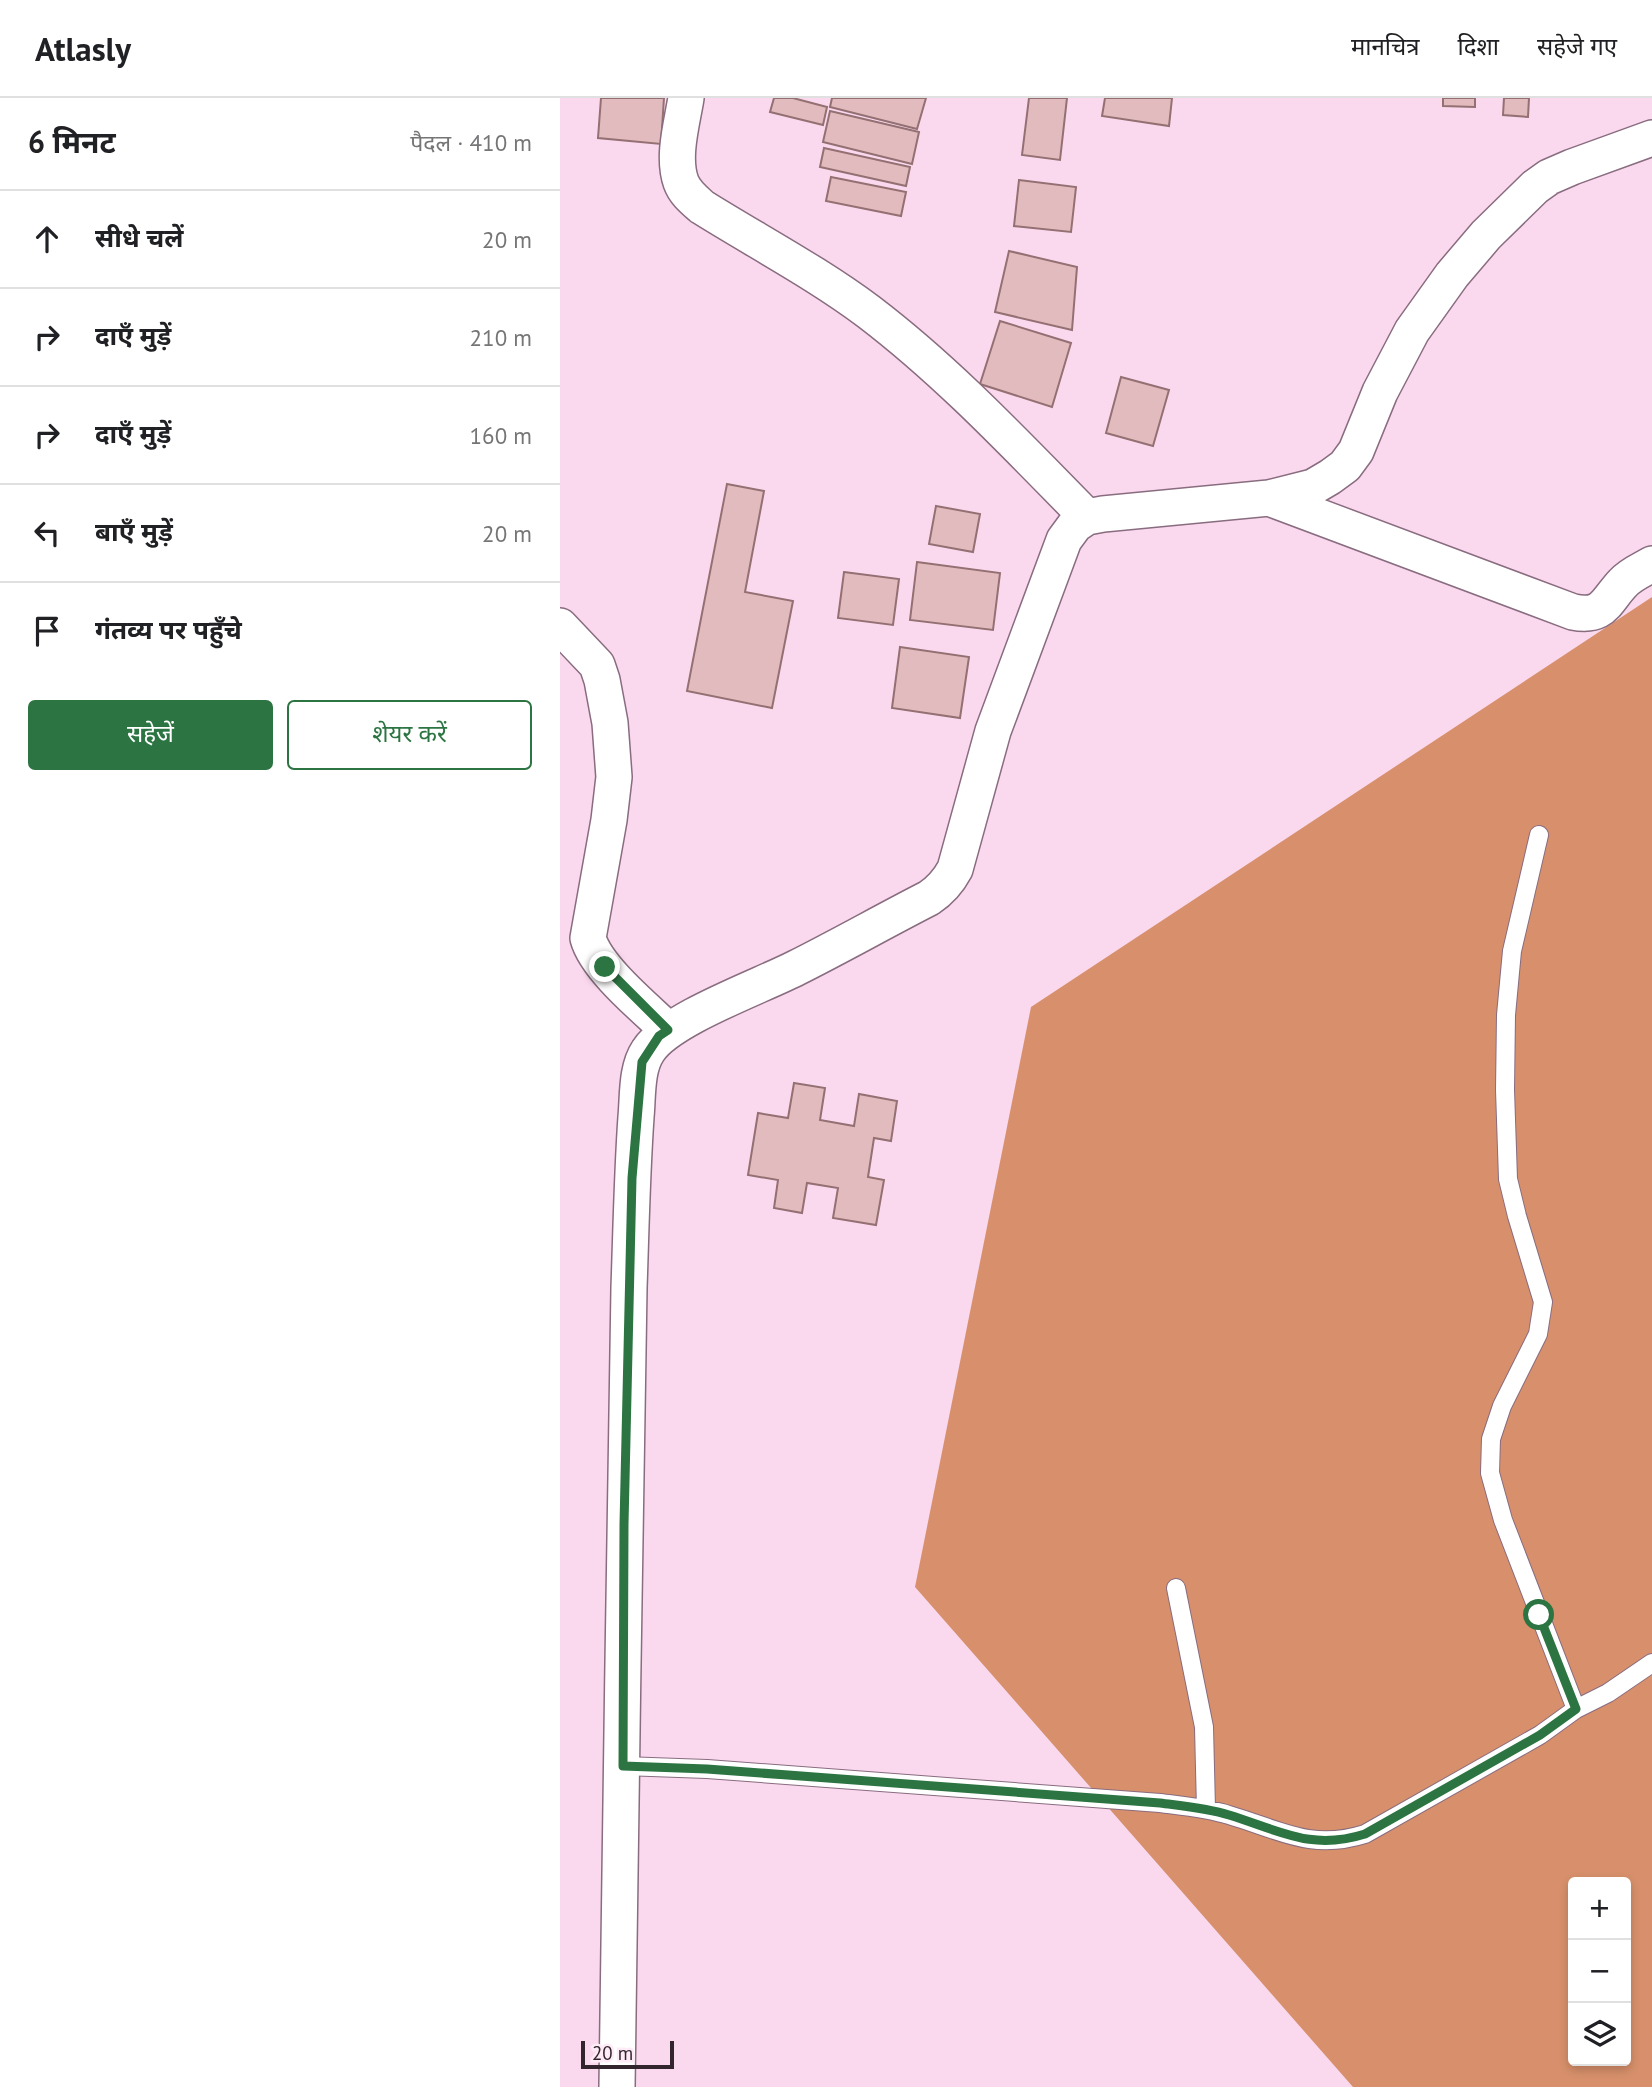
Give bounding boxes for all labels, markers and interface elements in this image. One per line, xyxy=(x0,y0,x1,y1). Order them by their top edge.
text: Atlasly xyxy=(35,27,131,70)
text: मानचित्र xyxy=(1351,31,1420,62)
text: दिशा xyxy=(1458,31,1499,62)
text: सहेजे गए xyxy=(1537,31,1617,62)
text: 6 मिनट xyxy=(28,122,116,161)
text: पैदल · 410 m xyxy=(410,128,532,157)
icon: ahead xyxy=(28,220,66,258)
text: सीधे चलें xyxy=(95,221,184,254)
text: 20 m xyxy=(482,225,532,254)
icon: right xyxy=(28,318,66,356)
text: दाएँ मुड़ें xyxy=(95,319,171,352)
text: 210 m xyxy=(470,323,532,352)
icon: right xyxy=(28,416,66,454)
text: दाएँ मुड़ें xyxy=(95,417,171,450)
text: 160 m xyxy=(470,421,532,450)
icon: left xyxy=(28,514,66,552)
text: बाएँ मुड़ें xyxy=(95,515,173,548)
text: 20 m xyxy=(482,519,532,548)
icon: arrive xyxy=(28,612,66,650)
text: गंतव्य पर पहुँचे xyxy=(95,613,242,646)
button: सहेजें xyxy=(28,700,273,770)
button: शेयर करें xyxy=(287,700,532,770)
route end xyxy=(589,951,620,982)
route start xyxy=(1523,1599,1554,1630)
map controls xyxy=(1568,1877,1631,2066)
button: + xyxy=(1568,1877,1631,1940)
button: − xyxy=(1568,1940,1631,2003)
button: layers xyxy=(1568,2003,1631,2066)
scale bar xyxy=(581,2038,674,2070)
text: 20 m xyxy=(592,2041,633,2065)

